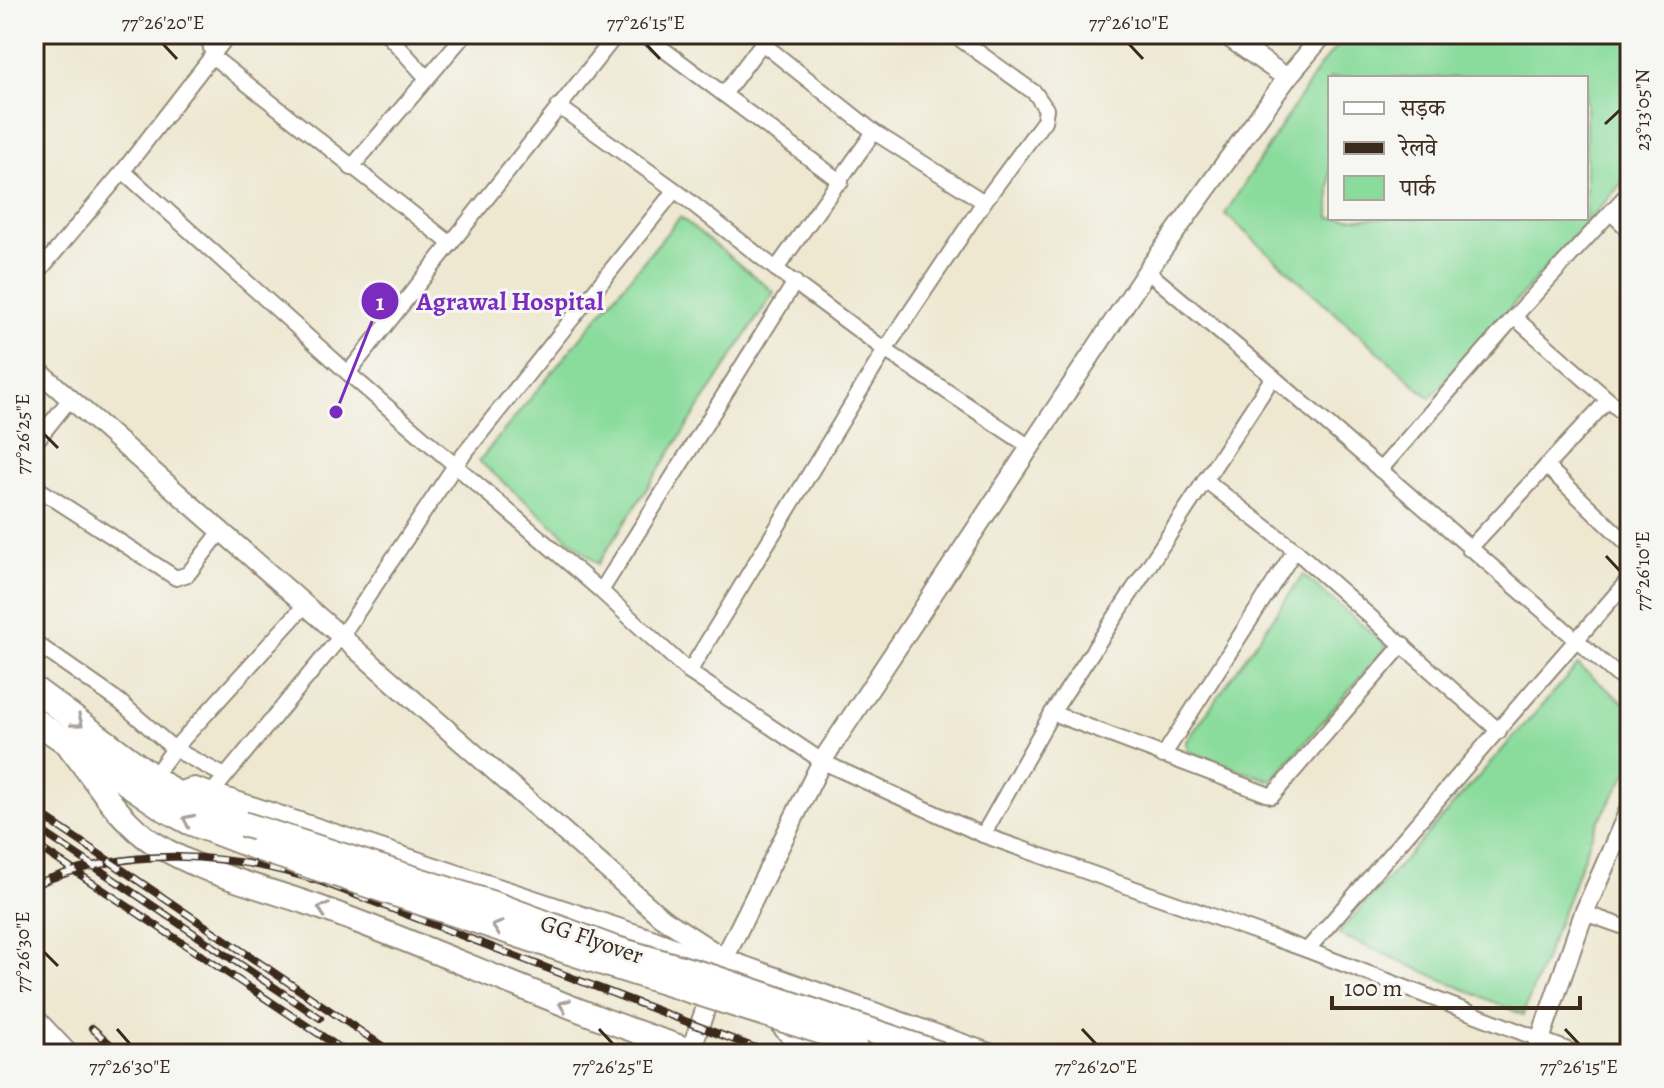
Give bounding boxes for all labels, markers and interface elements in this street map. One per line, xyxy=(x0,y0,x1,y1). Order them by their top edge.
text: 77°26'20"E xyxy=(121,9,205,36)
text: 77°26'15"E xyxy=(607,9,685,36)
text: 77°26'10"E xyxy=(1089,9,1169,36)
text: 23°13'05"N xyxy=(1629,69,1656,151)
legend xyxy=(1328,76,1588,220)
text: सड़क xyxy=(1399,92,1447,124)
text: रेलवे xyxy=(1397,132,1439,164)
text: पार्क xyxy=(1399,172,1437,204)
callout: Agrawal Hospital xyxy=(360,276,619,326)
text: Agrawal Hospital xyxy=(415,284,604,319)
text: 1 xyxy=(376,286,385,318)
text: 77°26'25"E xyxy=(9,394,36,474)
text: 77°26'10"E xyxy=(1629,531,1656,611)
one-way arrow xyxy=(70,712,84,727)
one-way arrow xyxy=(181,814,196,830)
one-way arrow xyxy=(317,902,331,919)
street label: GG Flyover xyxy=(536,906,648,972)
text: 77°26'30"E xyxy=(9,911,36,993)
one-way arrow xyxy=(490,920,504,936)
scale bar xyxy=(1332,960,1580,1010)
text: 100 m xyxy=(1344,972,1403,1004)
one-way arrow xyxy=(558,998,572,1015)
text: 77°26'30"E xyxy=(89,1053,171,1080)
text: 77°26'25"E xyxy=(573,1053,653,1080)
text: 77°26'20"E xyxy=(1054,1053,1138,1080)
text: 77°26'15"E xyxy=(1540,1053,1618,1080)

